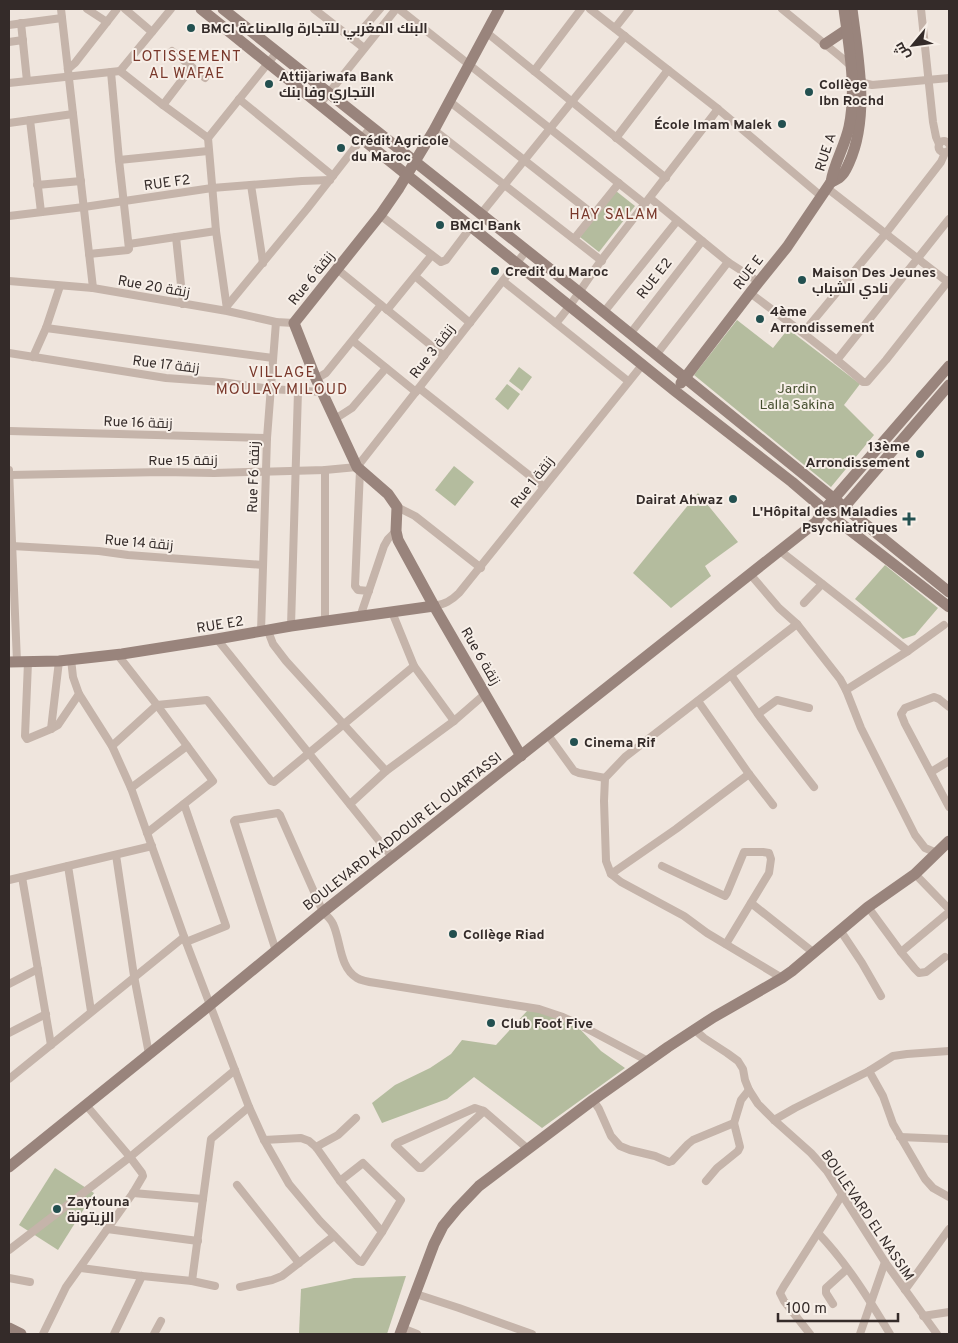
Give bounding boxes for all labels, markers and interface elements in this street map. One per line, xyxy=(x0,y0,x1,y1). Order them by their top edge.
north arrow xyxy=(888,20,938,70)
place label: BMCI البنك المغربي للتجارة والصناعة xyxy=(201,21,428,40)
marker: BMCI البنك المغربي للتجارة والصناعة xyxy=(185,22,197,34)
text: ش xyxy=(890,39,915,63)
district label: LOTISSEMENT AL WAFAE xyxy=(132,48,242,84)
place label: Attijariwafa Bank التجاري وفا بنك xyxy=(279,69,394,103)
place label: Collège Ibn Rochd xyxy=(819,77,884,110)
marker: Attijariwafa Bank التجاري وفا بنك xyxy=(263,78,275,90)
marker: Collège Ibn Rochd xyxy=(803,86,815,98)
place label: École Imam Malek xyxy=(654,116,772,134)
marker: École Imam Malek xyxy=(776,118,788,130)
street label: RUE A xyxy=(812,131,841,174)
place label: Crédit Agricole du Maroc xyxy=(351,133,449,166)
marker: Crédit Agricole du Maroc xyxy=(335,142,347,154)
street label: RUE F2 xyxy=(143,172,192,195)
district label: HAY SALAM xyxy=(569,206,659,225)
place label: BMCI Bank xyxy=(450,218,521,235)
marker: BMCI Bank xyxy=(434,219,446,231)
street label: Rue 6 زنقة xyxy=(285,249,339,309)
street label: RUE E xyxy=(731,252,768,293)
street label: RUE E2 xyxy=(634,255,676,303)
place label: Credit du Maroc xyxy=(505,264,609,281)
marker: Credit du Maroc xyxy=(489,265,501,277)
place label: Maison Des Jeunes نادي الشباب xyxy=(812,265,936,299)
street label: Rue 20 زنقة xyxy=(116,273,191,302)
marker: Maison Des Jeunes نادي الشباب xyxy=(796,274,808,286)
place label: 4ème Arrondissement xyxy=(770,304,875,337)
marker: 4ème Arrondissement xyxy=(754,313,766,325)
street label: Rue 3 زنقة xyxy=(407,322,460,382)
street label: Rue 17 زنقة xyxy=(131,353,200,378)
district label: VILLAGE MOULAY MILOUD xyxy=(216,364,348,400)
park label: Jardin Lalla Sakina xyxy=(759,381,835,414)
street label: Rue 16 زنقة xyxy=(103,414,173,433)
place label: 13ème Arrondissement xyxy=(805,439,910,472)
street label: Rue F6 زنقة xyxy=(245,441,264,513)
marker: 13ème Arrondissement xyxy=(914,448,926,460)
street label: Rue 15 زنقة xyxy=(148,453,218,470)
street label: Rue 1 زنقة xyxy=(508,454,559,512)
place label: Dairat Ahwaz xyxy=(636,492,723,509)
marker: Dairat Ahwaz xyxy=(727,493,739,505)
place label: L'Hôpital des Maladies Psychiatriques xyxy=(752,504,898,537)
marker: L'Hôpital des Maladies Psychiatriques xyxy=(902,512,916,526)
street label: Rue 14 زنقة xyxy=(104,532,174,555)
street label: RUE E2 xyxy=(195,613,245,638)
street label: Rue 6 زنقة xyxy=(456,625,503,689)
place label: Cinema Rif xyxy=(584,735,655,752)
marker: Cinema Rif xyxy=(568,736,580,748)
street label: BOULEVARD KADDOUR EL OUARTASSI xyxy=(300,749,506,915)
place label: Collège Riad xyxy=(463,927,545,944)
marker: Collège Riad xyxy=(447,928,459,940)
place label: Club Foot Five xyxy=(501,1016,593,1033)
marker: Club Foot Five xyxy=(485,1017,497,1029)
street label: BOULEVARD EL NASSIM xyxy=(817,1147,917,1285)
place label: Zaytouna الزيتونة xyxy=(67,1194,130,1227)
marker: Zaytouna الزيتونة xyxy=(51,1203,63,1215)
scale bar xyxy=(778,1290,898,1322)
text: 100 m xyxy=(786,1300,827,1319)

